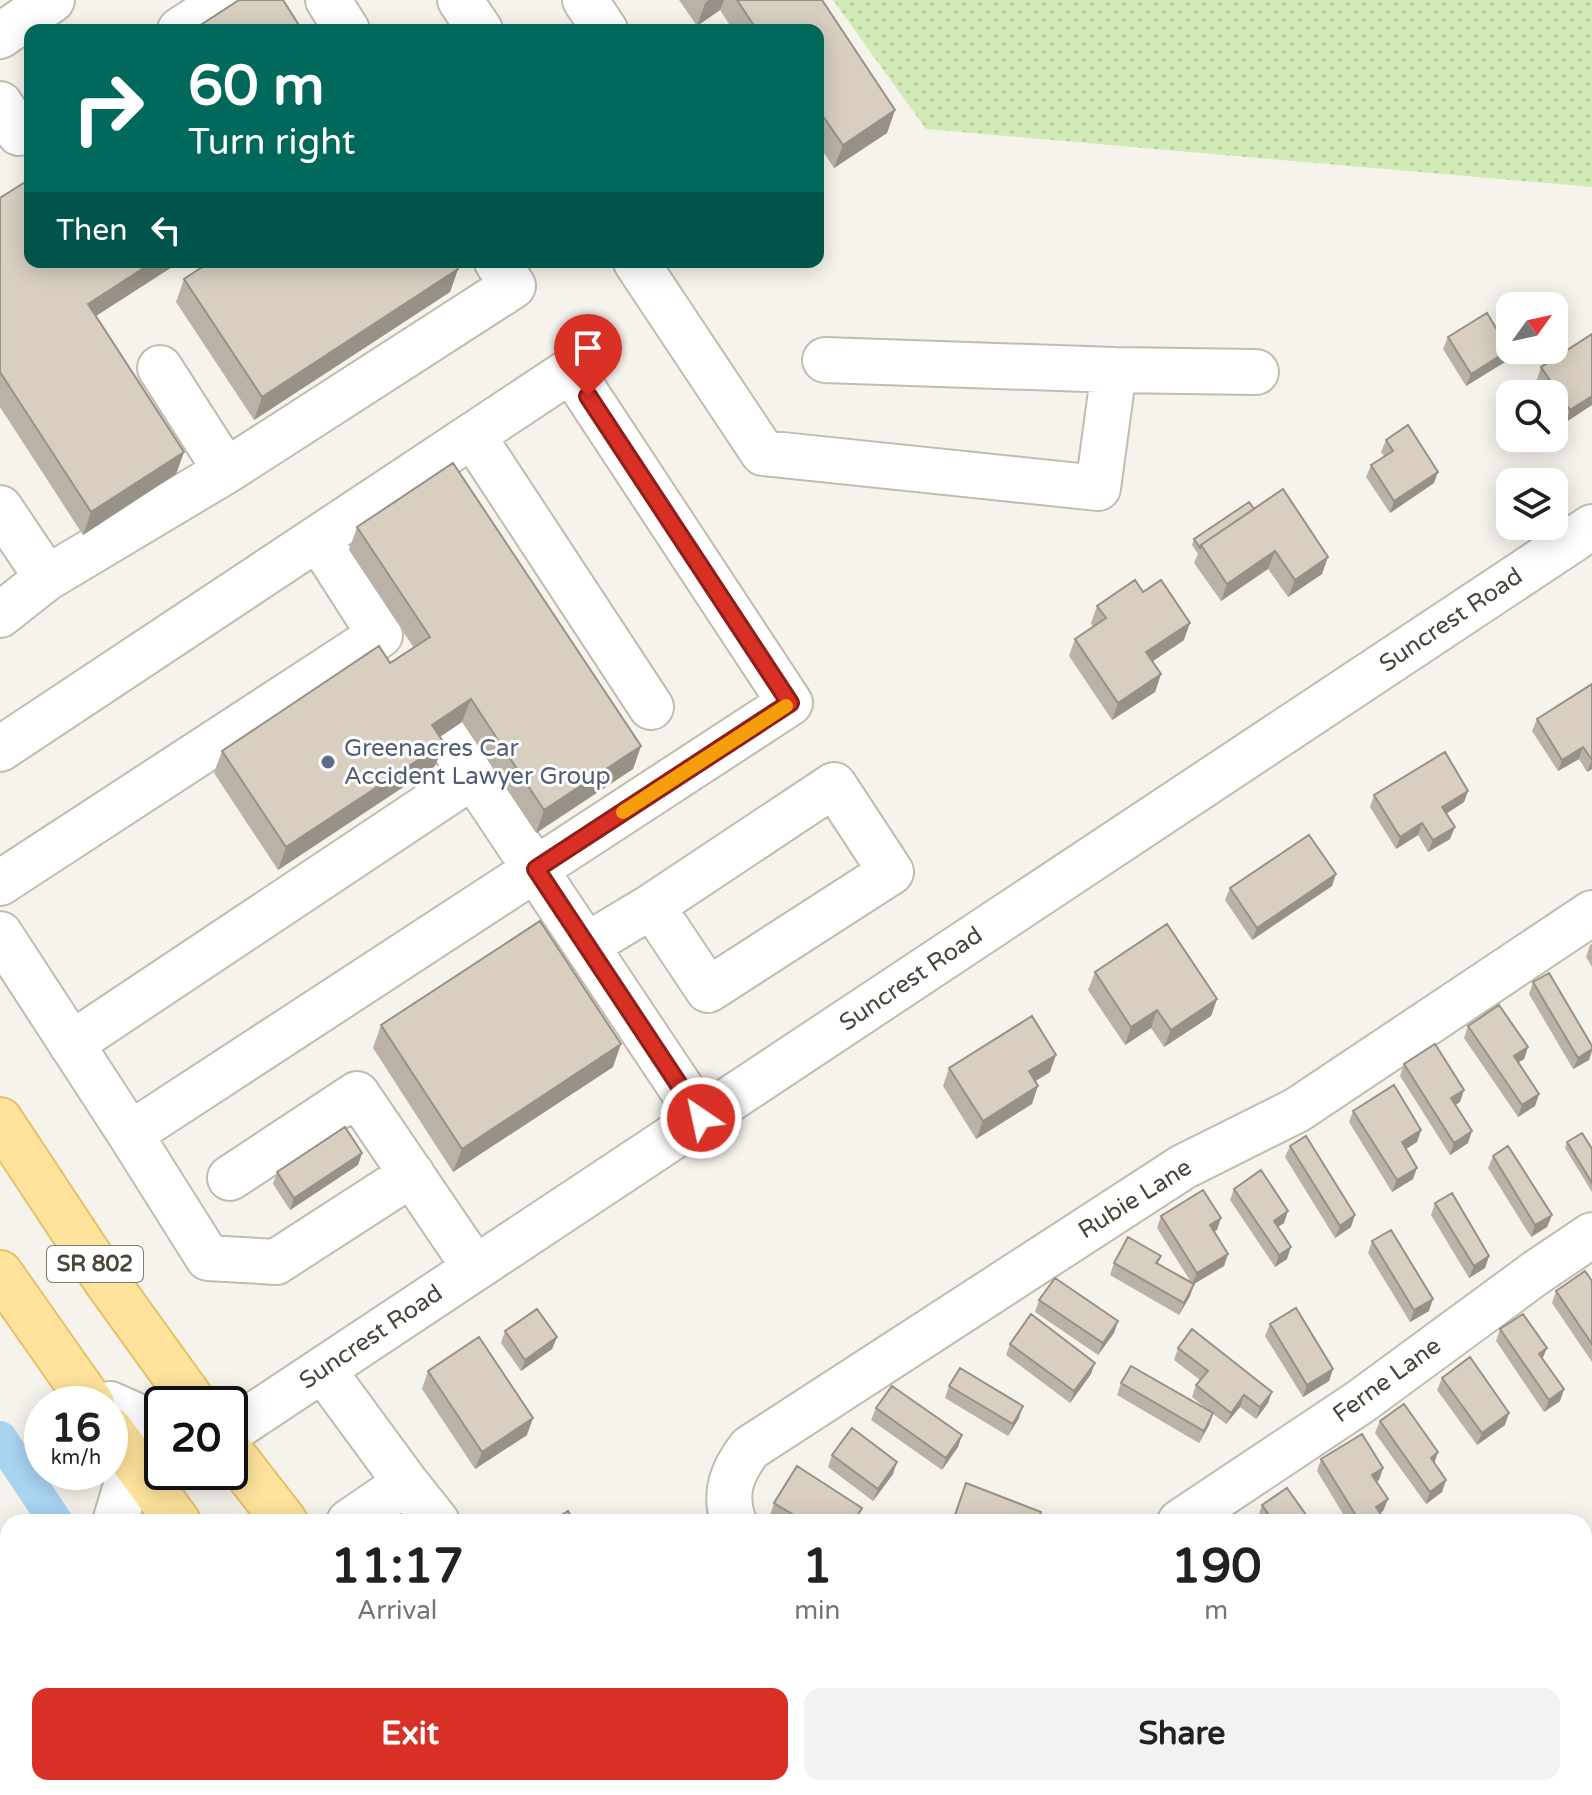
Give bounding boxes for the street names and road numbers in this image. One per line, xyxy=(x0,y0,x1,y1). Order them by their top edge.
street label: Suncrest Road xyxy=(1374,562,1528,678)
street label: Suncrest Road xyxy=(834,921,988,1037)
street label: Rubie Lane xyxy=(1073,1153,1197,1245)
road number: SR 802 xyxy=(47,1246,143,1282)
street label: Suncrest Road xyxy=(294,1279,448,1395)
street label: Ferne Lane xyxy=(1327,1331,1447,1429)

